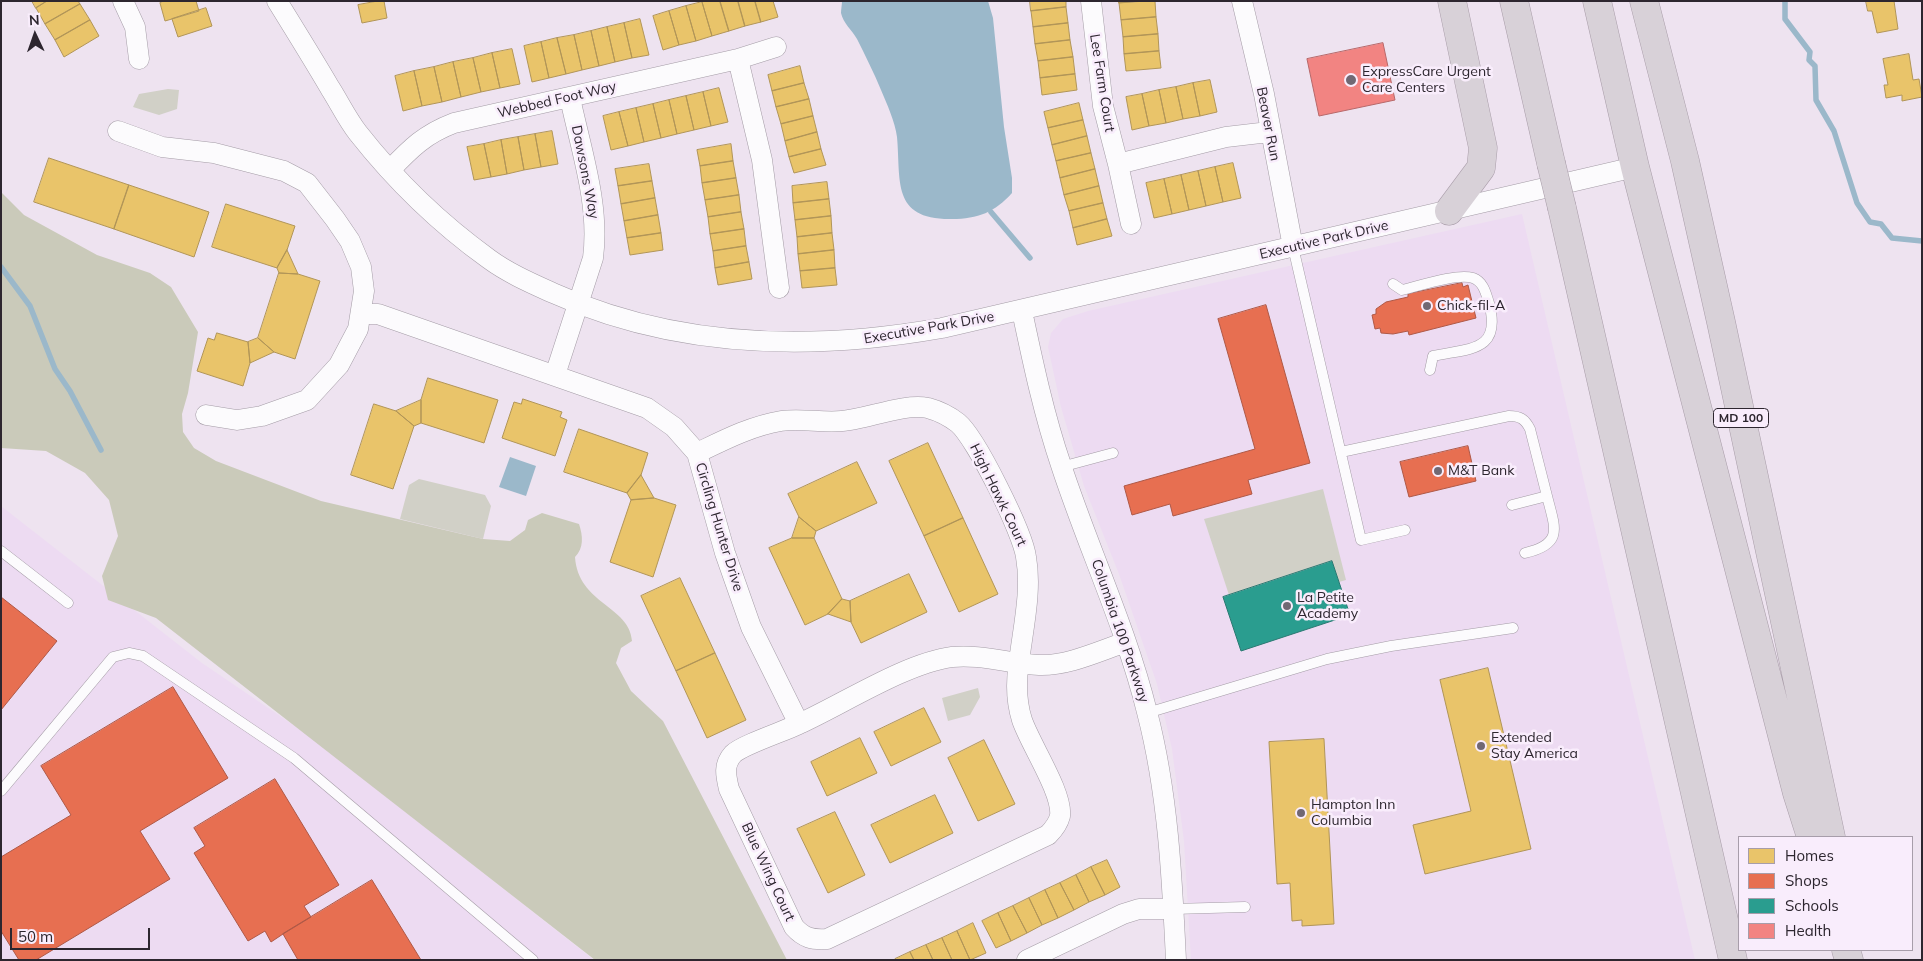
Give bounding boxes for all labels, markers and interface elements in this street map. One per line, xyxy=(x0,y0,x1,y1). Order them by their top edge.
north arrow xyxy=(10,10,60,60)
text: N xyxy=(28,11,40,29)
street label: Lee Farm Court xyxy=(1086,33,1118,133)
place label: ExpressCare Urgent Care Centers xyxy=(1362,64,1491,96)
marker: ExpressCare Urgent Care Centers xyxy=(1344,73,1358,87)
street label: Webbed Foot Way xyxy=(496,78,618,122)
street label: Beaver Run xyxy=(1253,86,1283,162)
street label: Dawsons Way xyxy=(568,124,602,220)
street label: Executive Park Drive xyxy=(1258,217,1390,263)
place label: Chick-fil-A xyxy=(1437,298,1505,314)
marker: Chick-fil-A xyxy=(1421,300,1433,312)
street label: Executive Park Drive xyxy=(863,308,995,348)
road number: MD 100 xyxy=(1714,408,1768,428)
street label: High Hawk Court xyxy=(966,441,1030,549)
street label: Circling Hunter Drive xyxy=(691,461,747,593)
place label: M&T Bank xyxy=(1448,463,1514,479)
marker: M&T Bank xyxy=(1432,465,1444,477)
street label: Columbia 100 Parkway xyxy=(1088,557,1152,705)
place label: La Petite Academy xyxy=(1297,590,1358,622)
marker: La Petite Academy xyxy=(1281,600,1293,612)
place label: Extended Stay America xyxy=(1491,730,1578,762)
marker: Extended Stay America xyxy=(1475,740,1487,752)
place label: Hampton Inn Columbia xyxy=(1311,797,1395,830)
marker: Hampton Inn Columbia xyxy=(1295,807,1307,819)
street label: Blue Wing Court xyxy=(738,820,798,924)
legend xyxy=(1738,836,1913,951)
text: Homes xyxy=(1785,846,1834,865)
text: Shops xyxy=(1785,871,1828,890)
text: Schools xyxy=(1785,896,1839,915)
scale bar xyxy=(12,918,152,950)
text: Health xyxy=(1785,921,1831,940)
text: 50 m xyxy=(18,927,53,946)

